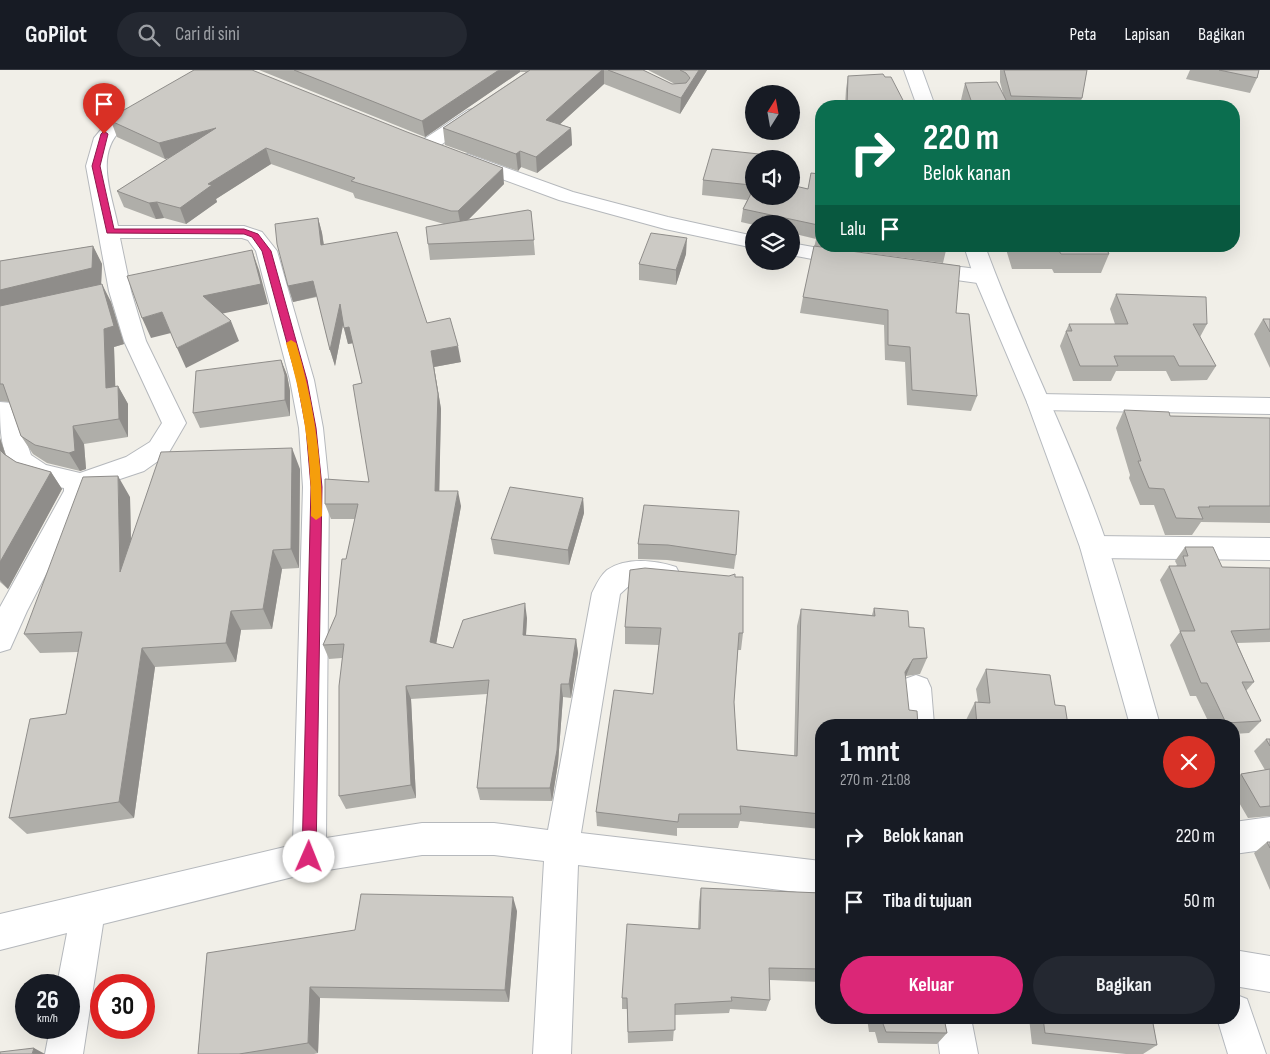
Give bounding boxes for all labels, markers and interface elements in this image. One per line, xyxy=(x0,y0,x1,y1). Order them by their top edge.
search box xyxy=(117,12,467,57)
text: GoPilot xyxy=(25,20,87,49)
icon: search xyxy=(135,21,163,49)
text: Cari di sini xyxy=(175,23,240,46)
text: Peta xyxy=(1069,24,1097,45)
text: Lapisan xyxy=(1125,24,1170,45)
text: Bagikan xyxy=(1198,24,1245,45)
pin xyxy=(83,83,125,134)
north arrow xyxy=(745,85,800,140)
map controls xyxy=(745,85,800,270)
icon: arrive xyxy=(90,90,118,118)
text: 220 m xyxy=(923,117,999,160)
icon: right xyxy=(840,120,905,185)
button: sound xyxy=(745,150,800,205)
text: Belok kanan xyxy=(923,160,1011,187)
button: layers xyxy=(745,215,800,270)
icon: arrive xyxy=(876,215,904,243)
text: Lalu xyxy=(840,218,866,241)
text: 1 mnt xyxy=(840,734,900,770)
button: close xyxy=(1163,736,1215,788)
text: 270 m · 21:08 xyxy=(840,771,911,790)
icon: right xyxy=(840,823,868,851)
text: Belok kanan xyxy=(883,825,964,848)
text: 220 m xyxy=(1176,825,1215,848)
position arrow xyxy=(282,830,334,882)
icon: arrive xyxy=(840,888,868,916)
text: Tiba di tujuan xyxy=(883,890,972,913)
text: 50 m xyxy=(1184,890,1215,913)
button: Keluar xyxy=(840,956,1023,1014)
button: Bagikan xyxy=(1033,956,1215,1014)
speed limit sign: 30 xyxy=(90,974,155,1039)
text: 26 xyxy=(36,985,59,1016)
text: km/h xyxy=(37,1011,58,1026)

